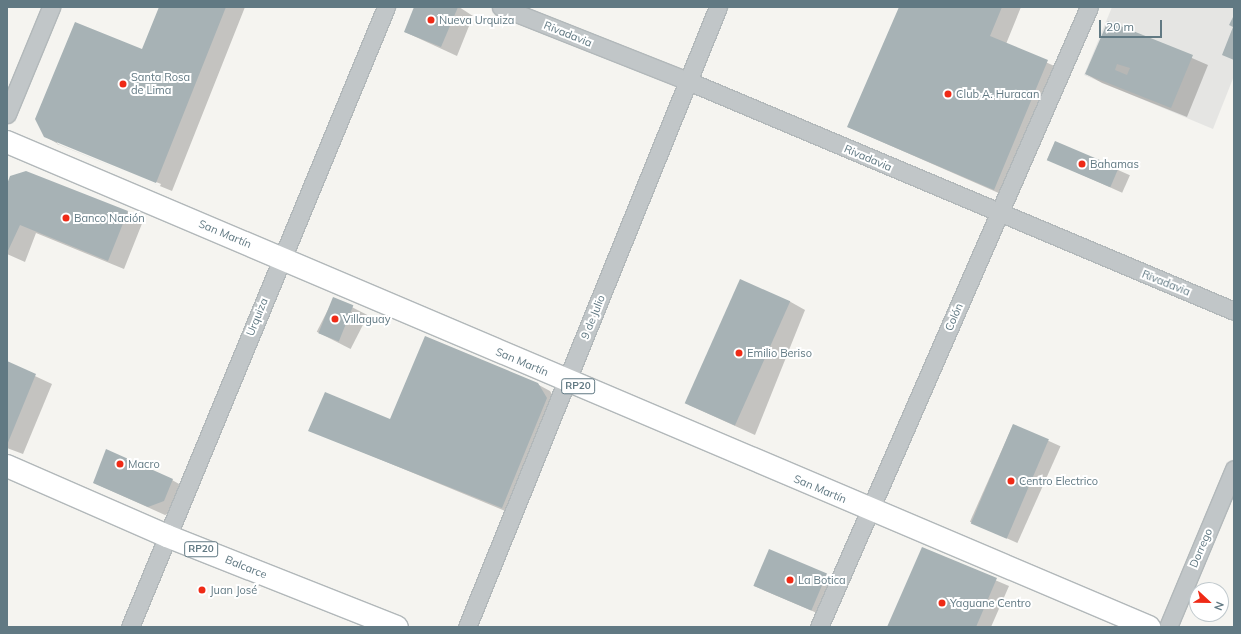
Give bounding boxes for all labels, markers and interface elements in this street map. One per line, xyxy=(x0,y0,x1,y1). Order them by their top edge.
scale bar xyxy=(1101,12,1164,38)
place label: Nueva Urquiza xyxy=(439,13,514,27)
marker: Nueva Urquiza xyxy=(426,15,436,25)
street label: Rivadavia xyxy=(542,18,594,50)
text: 20 m xyxy=(1106,19,1134,34)
place label: Santa Rosa de Lima xyxy=(131,71,190,97)
marker: Santa Rosa de Lima xyxy=(118,79,128,89)
place label: Club A. Huracan xyxy=(956,87,1039,101)
marker: Club A. Huracan xyxy=(943,89,953,99)
street label: Rivadavia xyxy=(842,142,894,174)
place label: Bahamas xyxy=(1090,157,1139,171)
marker: Bahamas xyxy=(1077,159,1087,169)
place label: Banco Nación xyxy=(74,211,145,225)
marker: Banco Nación xyxy=(61,213,71,223)
street label: San Martín xyxy=(197,217,253,251)
street label: Rivadavia xyxy=(1140,267,1192,299)
street label: 9 de Julio xyxy=(578,293,608,341)
street label: Urquiza xyxy=(243,296,271,338)
street label: Colón xyxy=(942,301,966,333)
place label: Villaguay xyxy=(343,312,390,326)
marker: Villaguay xyxy=(330,314,340,324)
street label: San Martín xyxy=(494,345,550,379)
place label: Emilio Beriso xyxy=(747,346,812,360)
marker: Emilio Beriso xyxy=(734,348,744,358)
road number: RP20 xyxy=(561,378,595,394)
place label: Macro xyxy=(128,457,160,471)
marker: Macro xyxy=(115,459,125,469)
street label: San Martín xyxy=(792,472,848,506)
place label: Centro Electrico xyxy=(1019,474,1098,488)
marker: Centro Electrico xyxy=(1006,476,1016,486)
street label: Dorrego xyxy=(1187,526,1215,570)
road number: RP20 xyxy=(184,541,218,557)
street label: Balcarce xyxy=(223,553,269,581)
place label: La Botica xyxy=(798,573,846,587)
marker: La Botica xyxy=(785,575,795,585)
north arrow xyxy=(1189,582,1229,622)
place label: Juan José xyxy=(210,583,257,597)
marker: Juan José xyxy=(197,585,207,595)
place label: Yaguane Centro xyxy=(950,596,1031,610)
marker: Yaguane Centro xyxy=(937,598,947,608)
text: N xyxy=(1211,600,1227,613)

